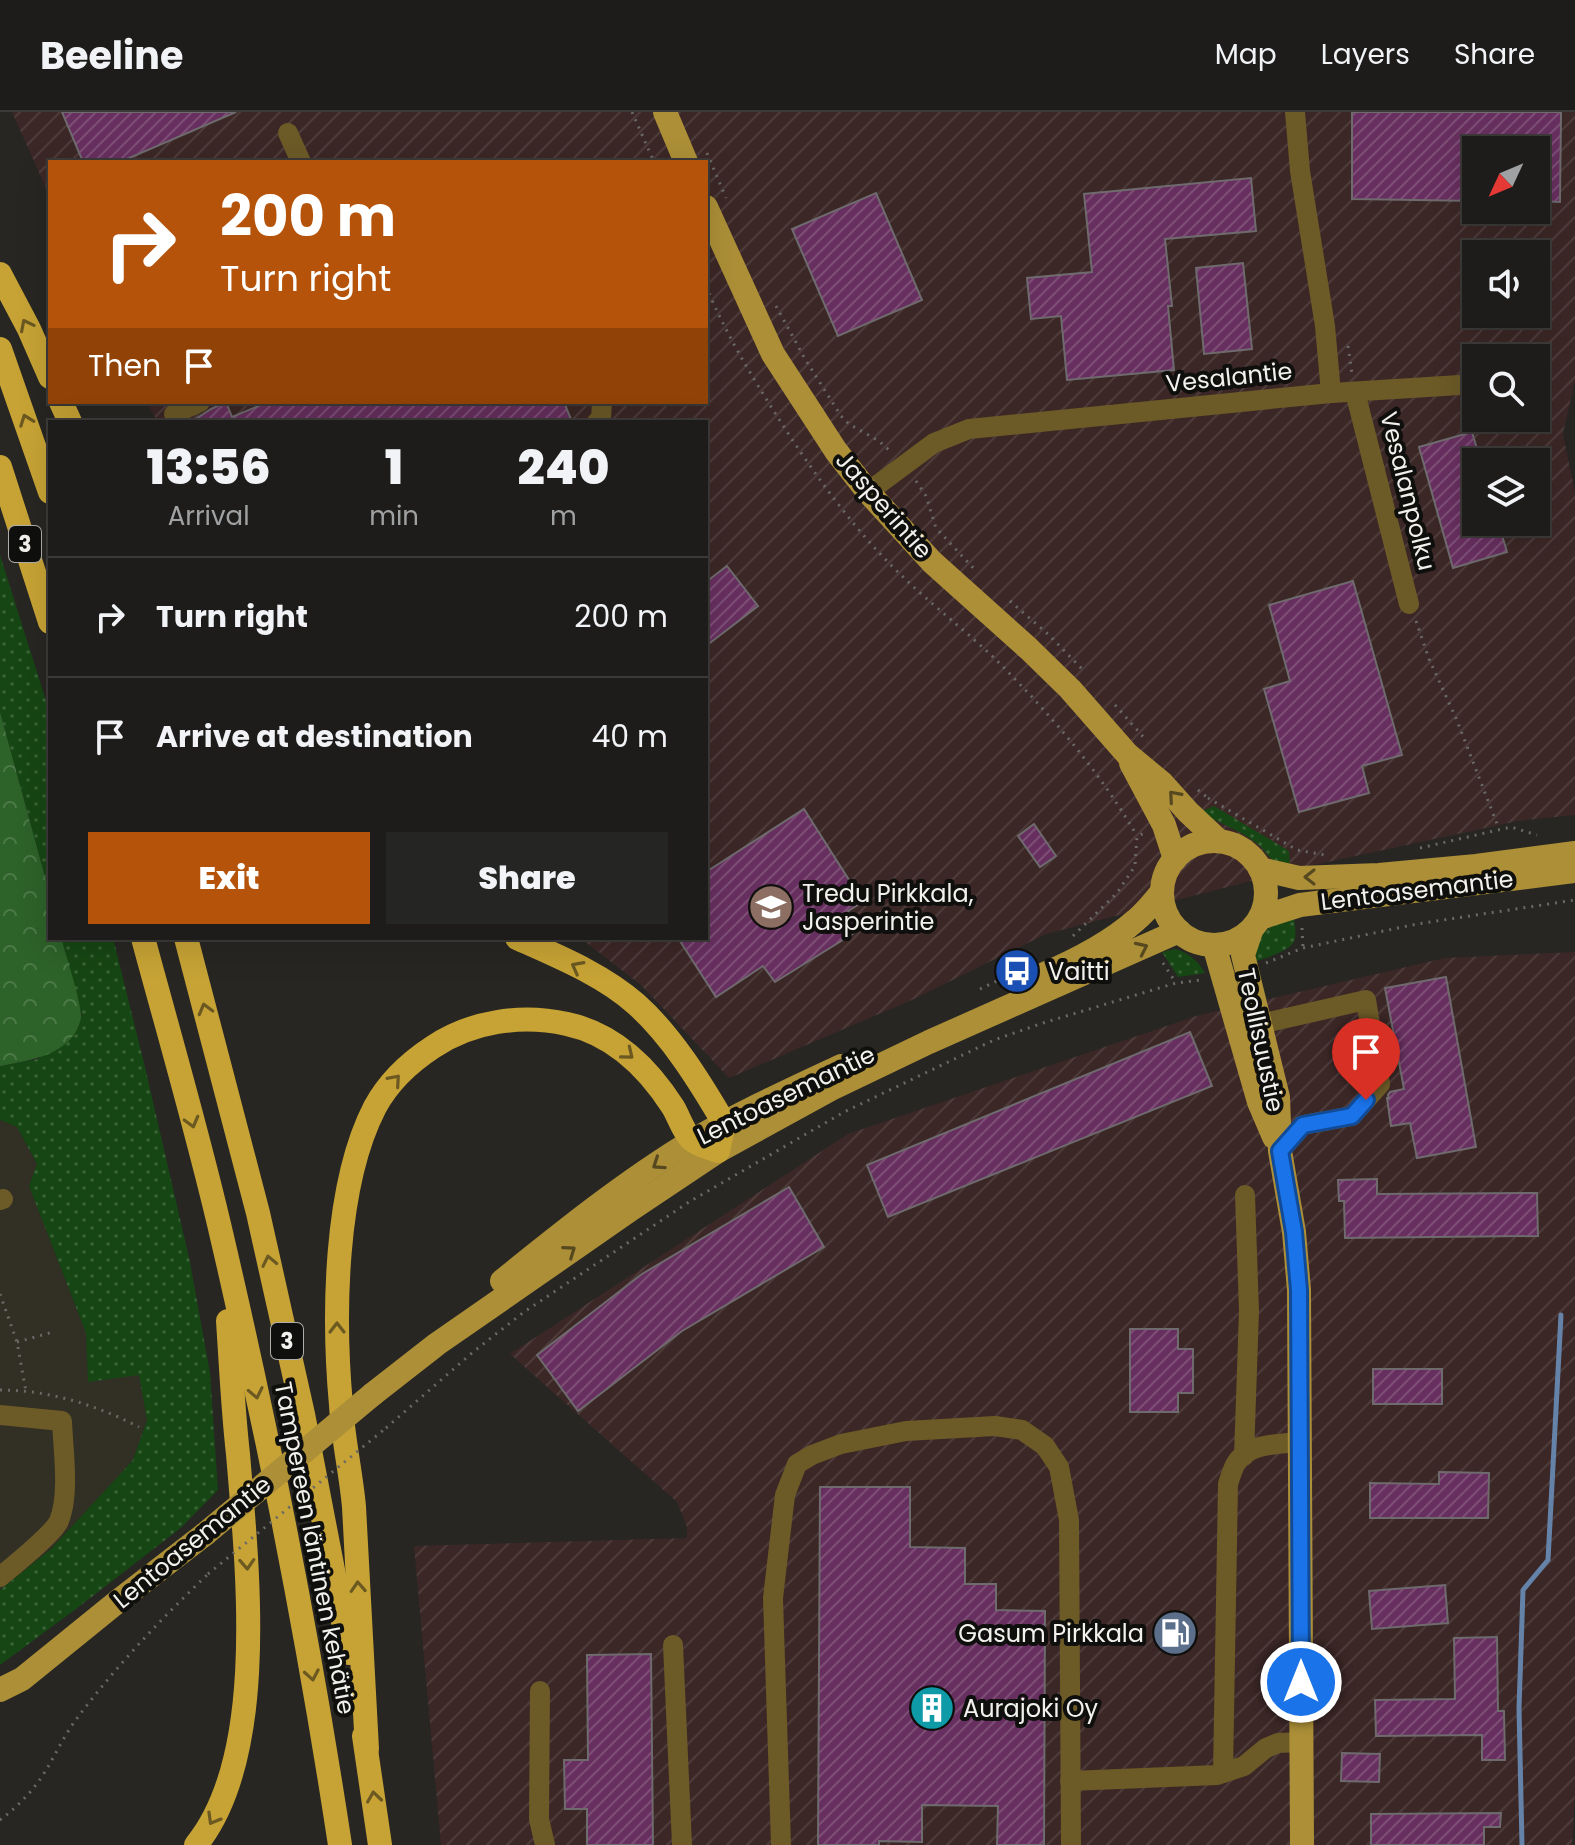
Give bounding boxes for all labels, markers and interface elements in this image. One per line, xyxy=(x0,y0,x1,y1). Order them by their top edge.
text: Beeline xyxy=(40,29,183,82)
text: Map xyxy=(1215,35,1277,74)
text: Layers xyxy=(1321,35,1410,74)
text: Share xyxy=(1454,35,1535,74)
north arrow xyxy=(1462,136,1550,224)
map controls xyxy=(1462,136,1550,536)
text: 200 m xyxy=(220,177,396,256)
icon: right xyxy=(88,192,192,296)
button: sound xyxy=(1462,240,1550,328)
text: Turn right xyxy=(220,253,391,304)
one-way arrow xyxy=(21,318,36,333)
text: Then xyxy=(88,344,161,387)
icon: arrive xyxy=(177,344,221,388)
button: search xyxy=(1462,344,1550,432)
street label: Vesalantie xyxy=(1164,354,1294,400)
street label: Vesalanpolku xyxy=(1372,408,1444,574)
one-way arrow xyxy=(19,414,35,428)
text: 13:56 xyxy=(146,434,271,501)
text: 1 xyxy=(385,434,403,501)
text: 240 xyxy=(517,434,610,501)
street label: Jasperintie xyxy=(828,444,940,566)
button: layers xyxy=(1462,448,1550,536)
text: Arrival xyxy=(168,498,250,534)
text: min xyxy=(369,498,419,534)
text: m xyxy=(550,498,577,534)
road number: 3 xyxy=(9,526,41,562)
icon: right xyxy=(88,595,132,639)
text: Turn right xyxy=(156,595,308,638)
text: 200 m xyxy=(574,595,668,638)
icon: arrive xyxy=(88,715,132,759)
text: Arrive at destination xyxy=(156,715,473,758)
text: 40 m xyxy=(591,715,668,758)
one-way arrow xyxy=(1169,791,1184,806)
button: Exit xyxy=(88,832,370,924)
button: Share xyxy=(386,832,668,924)
street label: Lentoasemantie xyxy=(1319,862,1515,918)
one-way arrow xyxy=(1303,869,1316,886)
place label: Tredu Pirkkala, Jasperintie xyxy=(802,877,974,938)
school or university icon: Tredu Pirkkala, Jasperintie xyxy=(747,883,795,931)
one-way arrow xyxy=(1133,941,1148,957)
bus stop icon: Vaitti xyxy=(993,947,1041,995)
place label: Vaitti xyxy=(1048,955,1110,988)
one-way arrow xyxy=(572,961,586,977)
street label: Teollisuustie xyxy=(1230,965,1292,1115)
one-way arrow xyxy=(197,1003,214,1016)
pin xyxy=(1332,1018,1400,1100)
icon: arrive xyxy=(1344,1030,1388,1074)
street label: Lentoasemantie xyxy=(692,1038,880,1152)
one-way arrow xyxy=(619,1045,634,1059)
one-way arrow xyxy=(385,1075,400,1090)
one-way arrow xyxy=(182,1114,199,1128)
one-way arrow xyxy=(652,1154,666,1169)
one-way arrow xyxy=(562,1246,576,1261)
one-way arrow xyxy=(261,1255,278,1268)
one-way arrow xyxy=(328,1322,346,1334)
road number: 3 xyxy=(271,1323,303,1359)
street label: Tampereen läntinen kehätie xyxy=(267,1379,363,1717)
one-way arrow xyxy=(247,1385,264,1399)
street label: Lentoasemantie xyxy=(106,1468,278,1616)
one-way arrow xyxy=(238,1558,255,1571)
one-way arrow xyxy=(350,1580,367,1593)
fuel station icon: Gasum Pirkkala xyxy=(1151,1609,1199,1657)
place label: Gasum Pirkkala xyxy=(958,1617,1144,1650)
position arrow xyxy=(1259,1640,1343,1724)
one-way arrow xyxy=(302,1669,319,1682)
building icon: Aurajoki Oy xyxy=(908,1684,956,1732)
place label: Aurajoki Oy xyxy=(963,1692,1099,1725)
one-way arrow xyxy=(366,1790,383,1804)
one-way arrow xyxy=(207,1810,223,1824)

